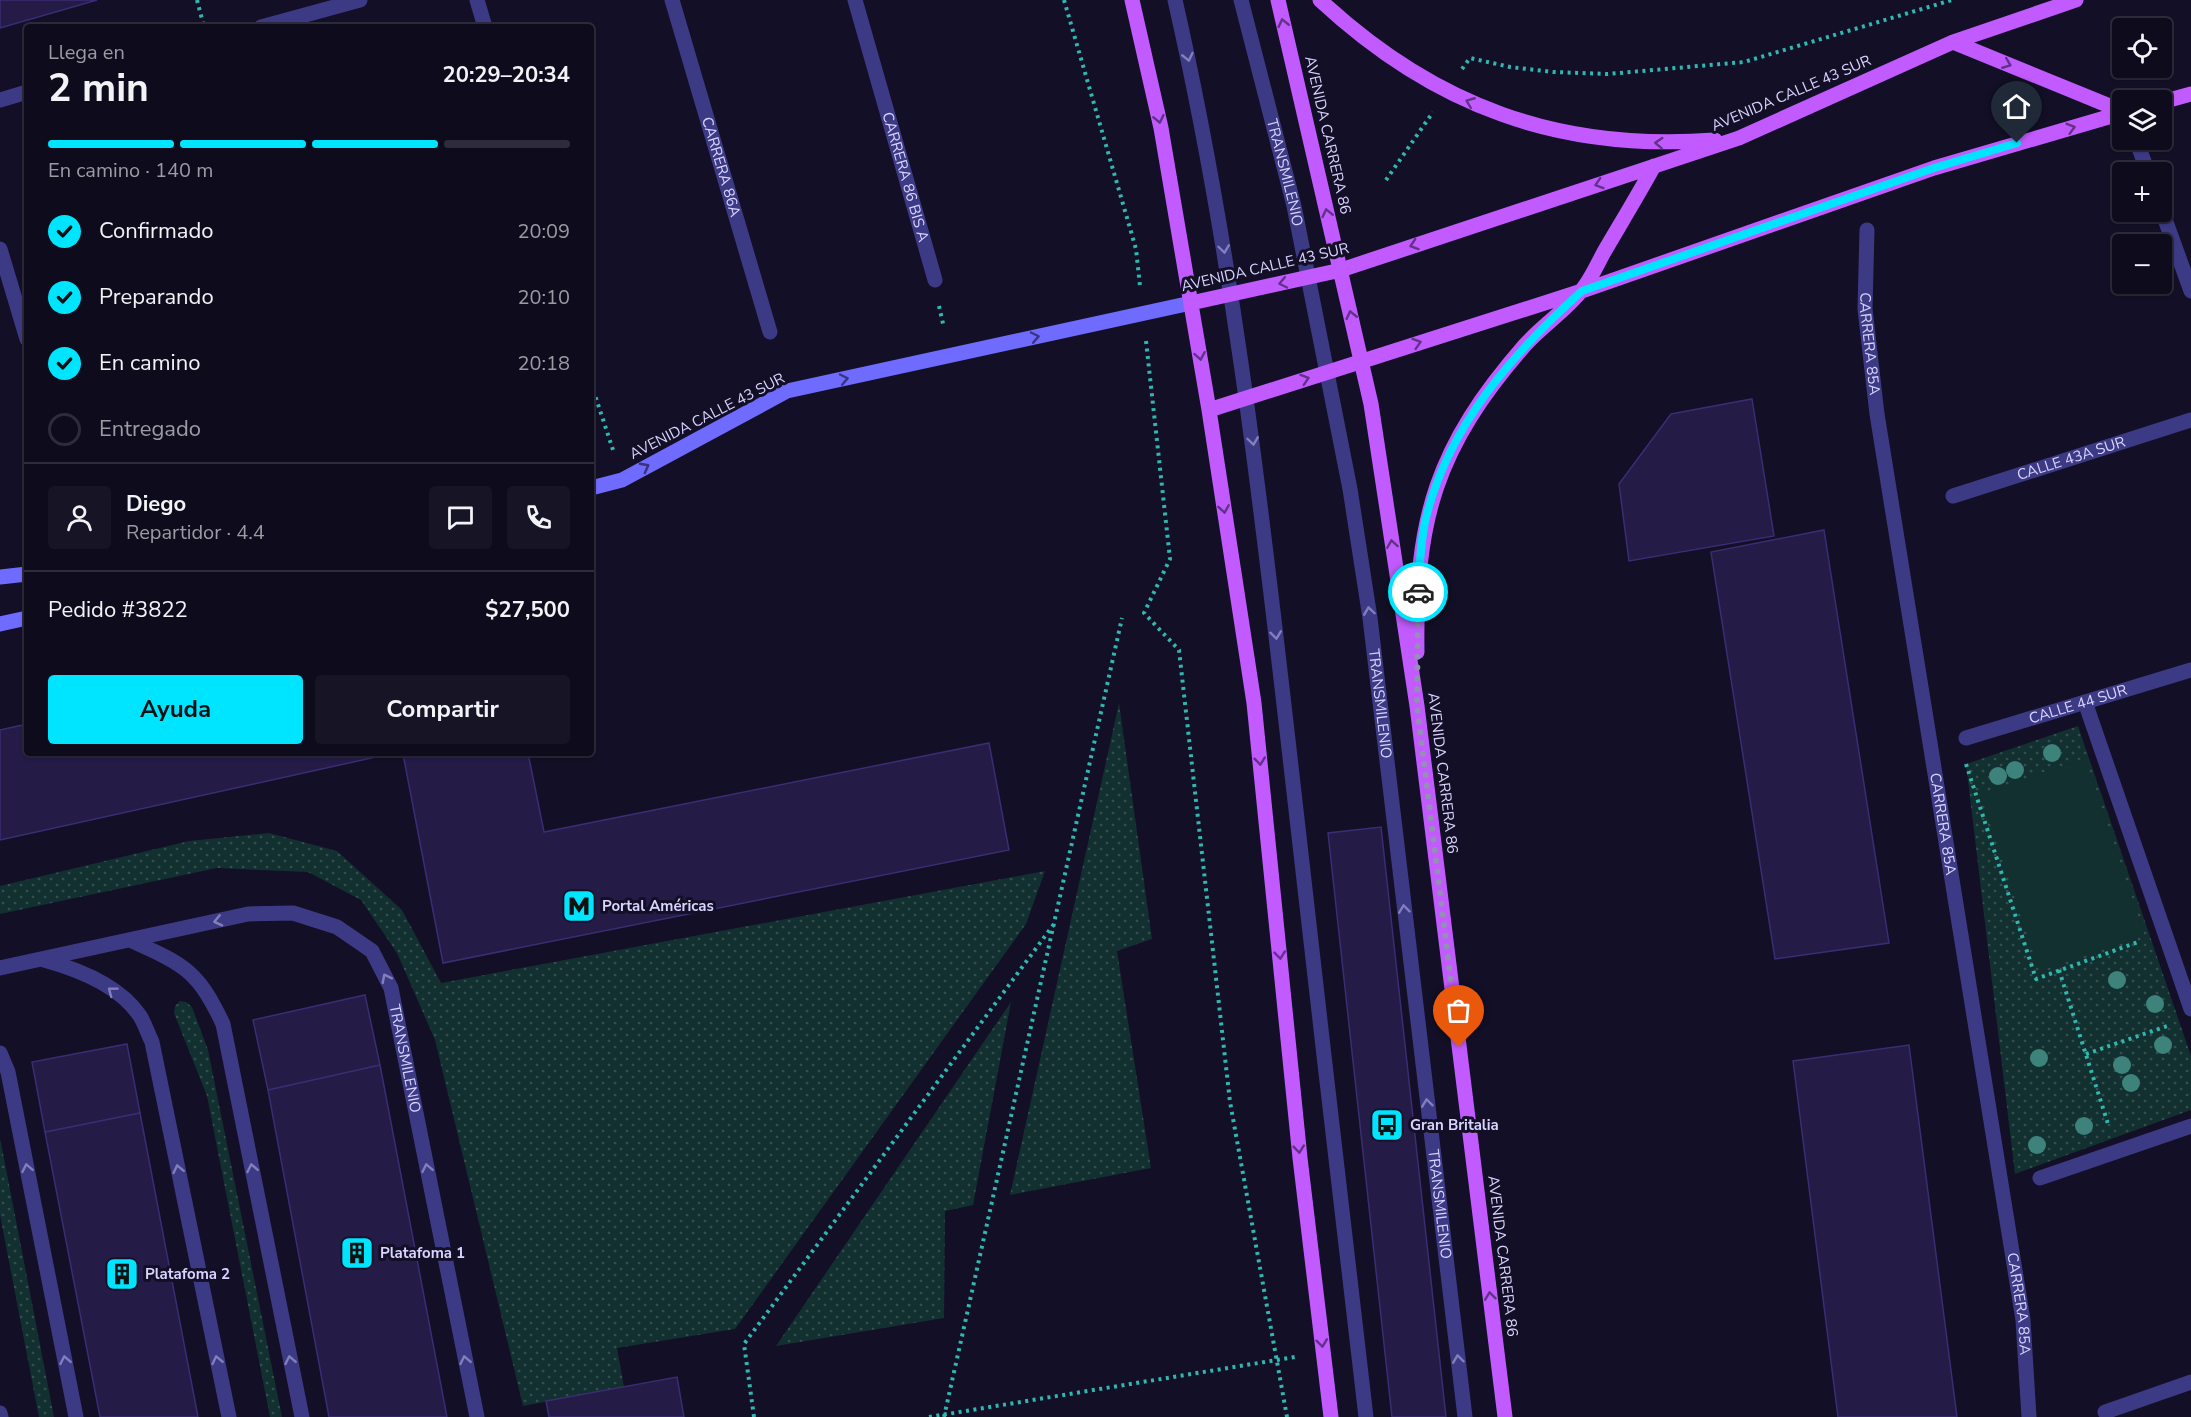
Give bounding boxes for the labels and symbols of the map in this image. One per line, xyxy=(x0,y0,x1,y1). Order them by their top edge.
one-way arrow xyxy=(1278,19,1291,29)
street label: AVENIDA CALLE 43 SUR xyxy=(1708,50,1874,136)
one-way arrow xyxy=(1181,52,1194,62)
street label: AVENIDA CARRERA 86 xyxy=(1300,54,1356,216)
one-way arrow xyxy=(2001,57,2012,69)
pin xyxy=(1991,81,2042,143)
one-way arrow xyxy=(1465,97,1476,109)
street label: CARRERA 86 BIS A xyxy=(877,110,934,244)
one-way arrow xyxy=(1152,113,1165,123)
street label: CARRERA 86A xyxy=(697,115,745,219)
street label: TRANSMILENIO xyxy=(1262,117,1308,228)
one-way arrow xyxy=(2065,123,2075,135)
one-way arrow xyxy=(1655,136,1664,149)
one-way arrow xyxy=(1594,177,1605,189)
one-way arrow xyxy=(1322,209,1335,219)
street label: AVENIDA CALLE 43 SUR xyxy=(1179,238,1351,296)
one-way arrow xyxy=(1409,238,1420,251)
one-way arrow xyxy=(1218,244,1230,253)
one-way arrow xyxy=(1279,276,1289,289)
street label: CARRERA 85A xyxy=(1855,292,1885,396)
one-way arrow xyxy=(1345,311,1358,321)
one-way arrow xyxy=(1030,331,1040,344)
one-way arrow xyxy=(1411,338,1422,350)
one-way arrow xyxy=(1193,351,1206,361)
street label: AVENIDA CALLE 43 SUR xyxy=(626,368,788,464)
one-way arrow xyxy=(839,373,849,386)
one-way arrow xyxy=(1299,374,1310,386)
street label: CALLE 43A SUR xyxy=(2014,432,2128,485)
one-way arrow xyxy=(1246,437,1258,446)
one-way arrow xyxy=(639,463,650,475)
one-way arrow xyxy=(1218,504,1230,513)
one-way arrow xyxy=(1387,540,1399,549)
courier xyxy=(1388,562,1448,622)
one-way arrow xyxy=(1363,607,1375,616)
one-way arrow xyxy=(1269,631,1282,640)
street label: TRANSMILENIO xyxy=(1364,648,1397,760)
street label: CALLE 44 SUR xyxy=(2026,680,2130,728)
street label: AVENIDA CARRERA 86 xyxy=(1423,691,1463,855)
one-way arrow xyxy=(1253,757,1266,766)
street label: CARRERA 85A xyxy=(1925,771,1961,877)
metro station icon: Portal Américas xyxy=(561,888,597,924)
place label: Portal Américas xyxy=(602,896,714,916)
one-way arrow xyxy=(1399,905,1411,914)
one-way arrow xyxy=(213,914,223,927)
one-way arrow xyxy=(1273,951,1286,960)
one-way arrow xyxy=(382,974,393,985)
pin xyxy=(1433,985,1484,1047)
one-way arrow xyxy=(108,988,119,999)
street label: TRANSMILENIO xyxy=(385,1003,426,1115)
one-way arrow xyxy=(1422,1098,1434,1107)
bus stop icon: Gran Britalia xyxy=(1369,1107,1405,1143)
place label: Gran Britalia xyxy=(1410,1115,1499,1135)
one-way arrow xyxy=(1292,1145,1305,1154)
street label: TRANSMILENIO xyxy=(1423,1148,1456,1260)
one-way arrow xyxy=(21,1164,34,1174)
one-way arrow xyxy=(172,1164,185,1174)
one-way arrow xyxy=(246,1164,259,1174)
one-way arrow xyxy=(422,1164,435,1174)
street label: AVENIDA CARRERA 86 xyxy=(1483,1174,1523,1338)
building icon: Platafoma 1 xyxy=(339,1235,375,1271)
place label: Platafoma 1 xyxy=(380,1243,465,1263)
street label: CARRERA 85A xyxy=(2002,1251,2035,1356)
building icon: Platafoma 2 xyxy=(104,1256,140,1292)
place label: Platafoma 2 xyxy=(145,1264,230,1284)
one-way arrow xyxy=(1484,1292,1497,1301)
one-way arrow xyxy=(1316,1338,1328,1347)
one-way arrow xyxy=(1452,1354,1465,1363)
one-way arrow xyxy=(59,1355,72,1365)
one-way arrow xyxy=(211,1355,224,1365)
one-way arrow xyxy=(284,1355,297,1365)
one-way arrow xyxy=(460,1355,473,1365)

